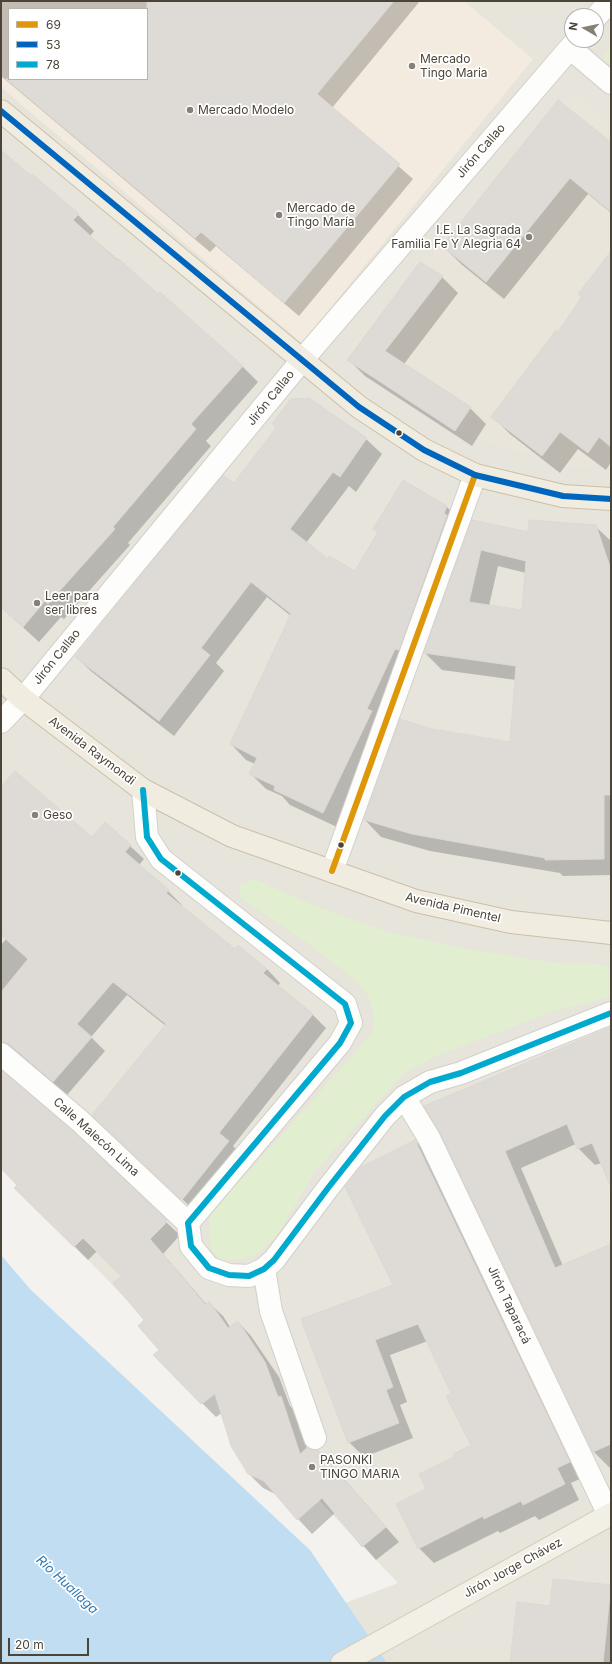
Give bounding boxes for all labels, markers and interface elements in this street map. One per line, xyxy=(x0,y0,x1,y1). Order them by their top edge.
legend xyxy=(8,8,148,80)
north arrow xyxy=(564,8,604,48)
text: 69 xyxy=(46,17,61,32)
text: N xyxy=(566,21,581,32)
text: 53 xyxy=(46,37,61,52)
place label: Mercado Tingo Maria xyxy=(420,52,488,80)
text: 78 xyxy=(46,57,60,72)
marker: Mercado Tingo Maria xyxy=(407,61,417,71)
place label: Mercado Modelo xyxy=(198,103,294,117)
marker: Mercado Modelo xyxy=(185,105,195,115)
street label: Jirón Callao xyxy=(454,121,508,181)
place label: Mercado de Tingo María xyxy=(287,201,355,229)
marker: Mercado de Tingo María xyxy=(274,210,284,220)
place label: I.E. La Sagrada Familia Fe Y Alegria 64 xyxy=(391,223,521,251)
marker: I.E. La Sagrada Familia Fe Y Alegria 64 xyxy=(524,232,534,242)
street label: Jirón Callao xyxy=(244,367,298,429)
unlabelled marker xyxy=(394,428,404,438)
place label: Leer para ser libres xyxy=(45,589,99,617)
marker: Leer para ser libres xyxy=(32,598,42,608)
street label: Jirón Callao xyxy=(30,626,84,688)
street label: Avenida Raymondi xyxy=(46,714,138,788)
place label: Geso xyxy=(43,808,72,822)
marker: Geso xyxy=(30,810,40,820)
unlabelled marker xyxy=(336,840,346,850)
unlabelled marker xyxy=(173,868,183,878)
street label: Avenida Pimentel xyxy=(404,890,502,926)
street label: Calle Malecón Lima xyxy=(50,1095,142,1179)
street label: Jirón Taparacá xyxy=(485,1264,533,1346)
place label: PASONKI TINGO MARIA xyxy=(320,1453,400,1481)
marker: PASONKI TINGO MARIA xyxy=(307,1462,317,1472)
street label: Jirón Jorge Chávez xyxy=(461,1535,565,1601)
water label: Río Huallaga xyxy=(33,1553,101,1617)
scale bar xyxy=(10,1630,91,1656)
text: 20 m xyxy=(15,1637,44,1652)

